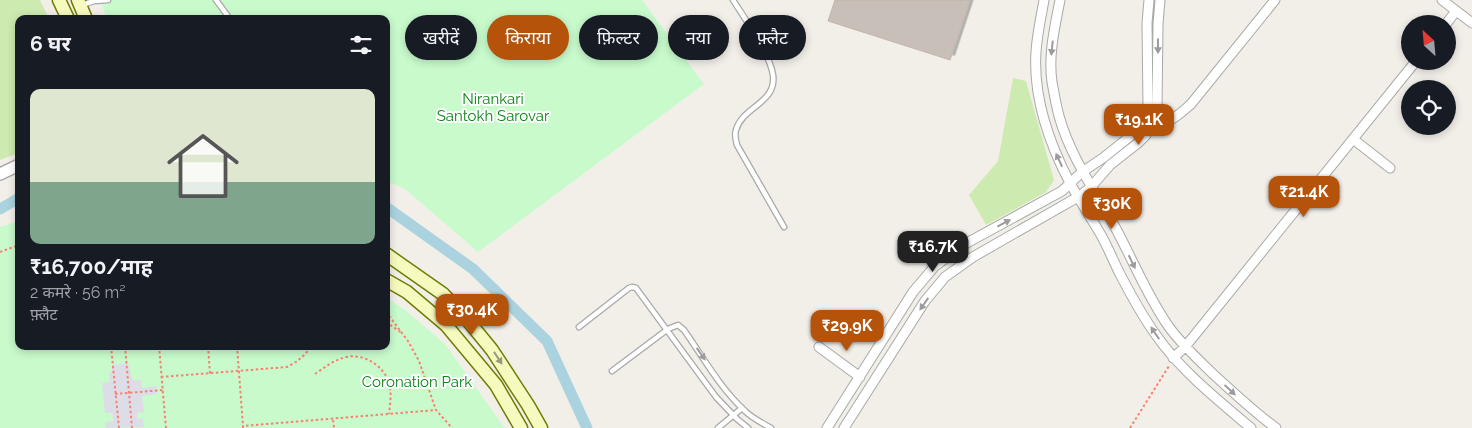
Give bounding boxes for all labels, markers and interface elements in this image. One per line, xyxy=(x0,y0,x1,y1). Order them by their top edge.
chip: खरीदें xyxy=(405,15,477,60)
chip: किराया xyxy=(487,15,569,60)
chip: फ़िल्टर xyxy=(579,15,658,60)
chip: नया xyxy=(668,15,729,60)
chip: फ़्लैट xyxy=(739,15,806,60)
north arrow xyxy=(1401,15,1456,70)
map controls xyxy=(1401,15,1456,135)
text: 6 घर xyxy=(30,31,71,56)
icon: filters xyxy=(347,31,375,59)
one-way arrow xyxy=(1154,38,1162,54)
one-way arrow xyxy=(1048,40,1056,56)
button: locate xyxy=(1401,80,1456,135)
park label: Nirankari Santokh Sarovar xyxy=(437,90,550,125)
pin: ₹19.1K xyxy=(1098,104,1180,146)
text: ₹19.1K xyxy=(1115,110,1163,129)
icon: home xyxy=(158,121,248,211)
one-way arrow xyxy=(1055,153,1063,167)
pin: ₹21.4K xyxy=(1263,176,1345,218)
text: ₹21.4K xyxy=(1280,182,1328,201)
pin: ₹30K xyxy=(1082,188,1142,230)
text: ₹30K xyxy=(1093,194,1131,213)
one-way arrow xyxy=(996,219,1011,227)
pin: ₹16.7K xyxy=(892,230,974,273)
text: ₹16.7K xyxy=(908,237,958,256)
text: ₹16,700/माह xyxy=(30,254,153,279)
one-way arrow xyxy=(1128,255,1136,269)
text: 2 कमरे · 56 m² xyxy=(30,283,125,302)
pin: ₹30.4K xyxy=(431,294,513,336)
one-way arrow xyxy=(919,297,929,311)
text: ₹30.4K xyxy=(447,300,497,319)
text: फ़्लैट xyxy=(30,305,58,324)
pin: ₹29.9K xyxy=(806,310,888,352)
text: ₹29.9K xyxy=(822,316,872,335)
one-way arrow xyxy=(1150,326,1159,339)
one-way arrow xyxy=(696,347,706,361)
one-way arrow xyxy=(493,351,502,365)
park label: Coronation Park xyxy=(362,373,472,391)
one-way arrow xyxy=(1224,384,1237,395)

